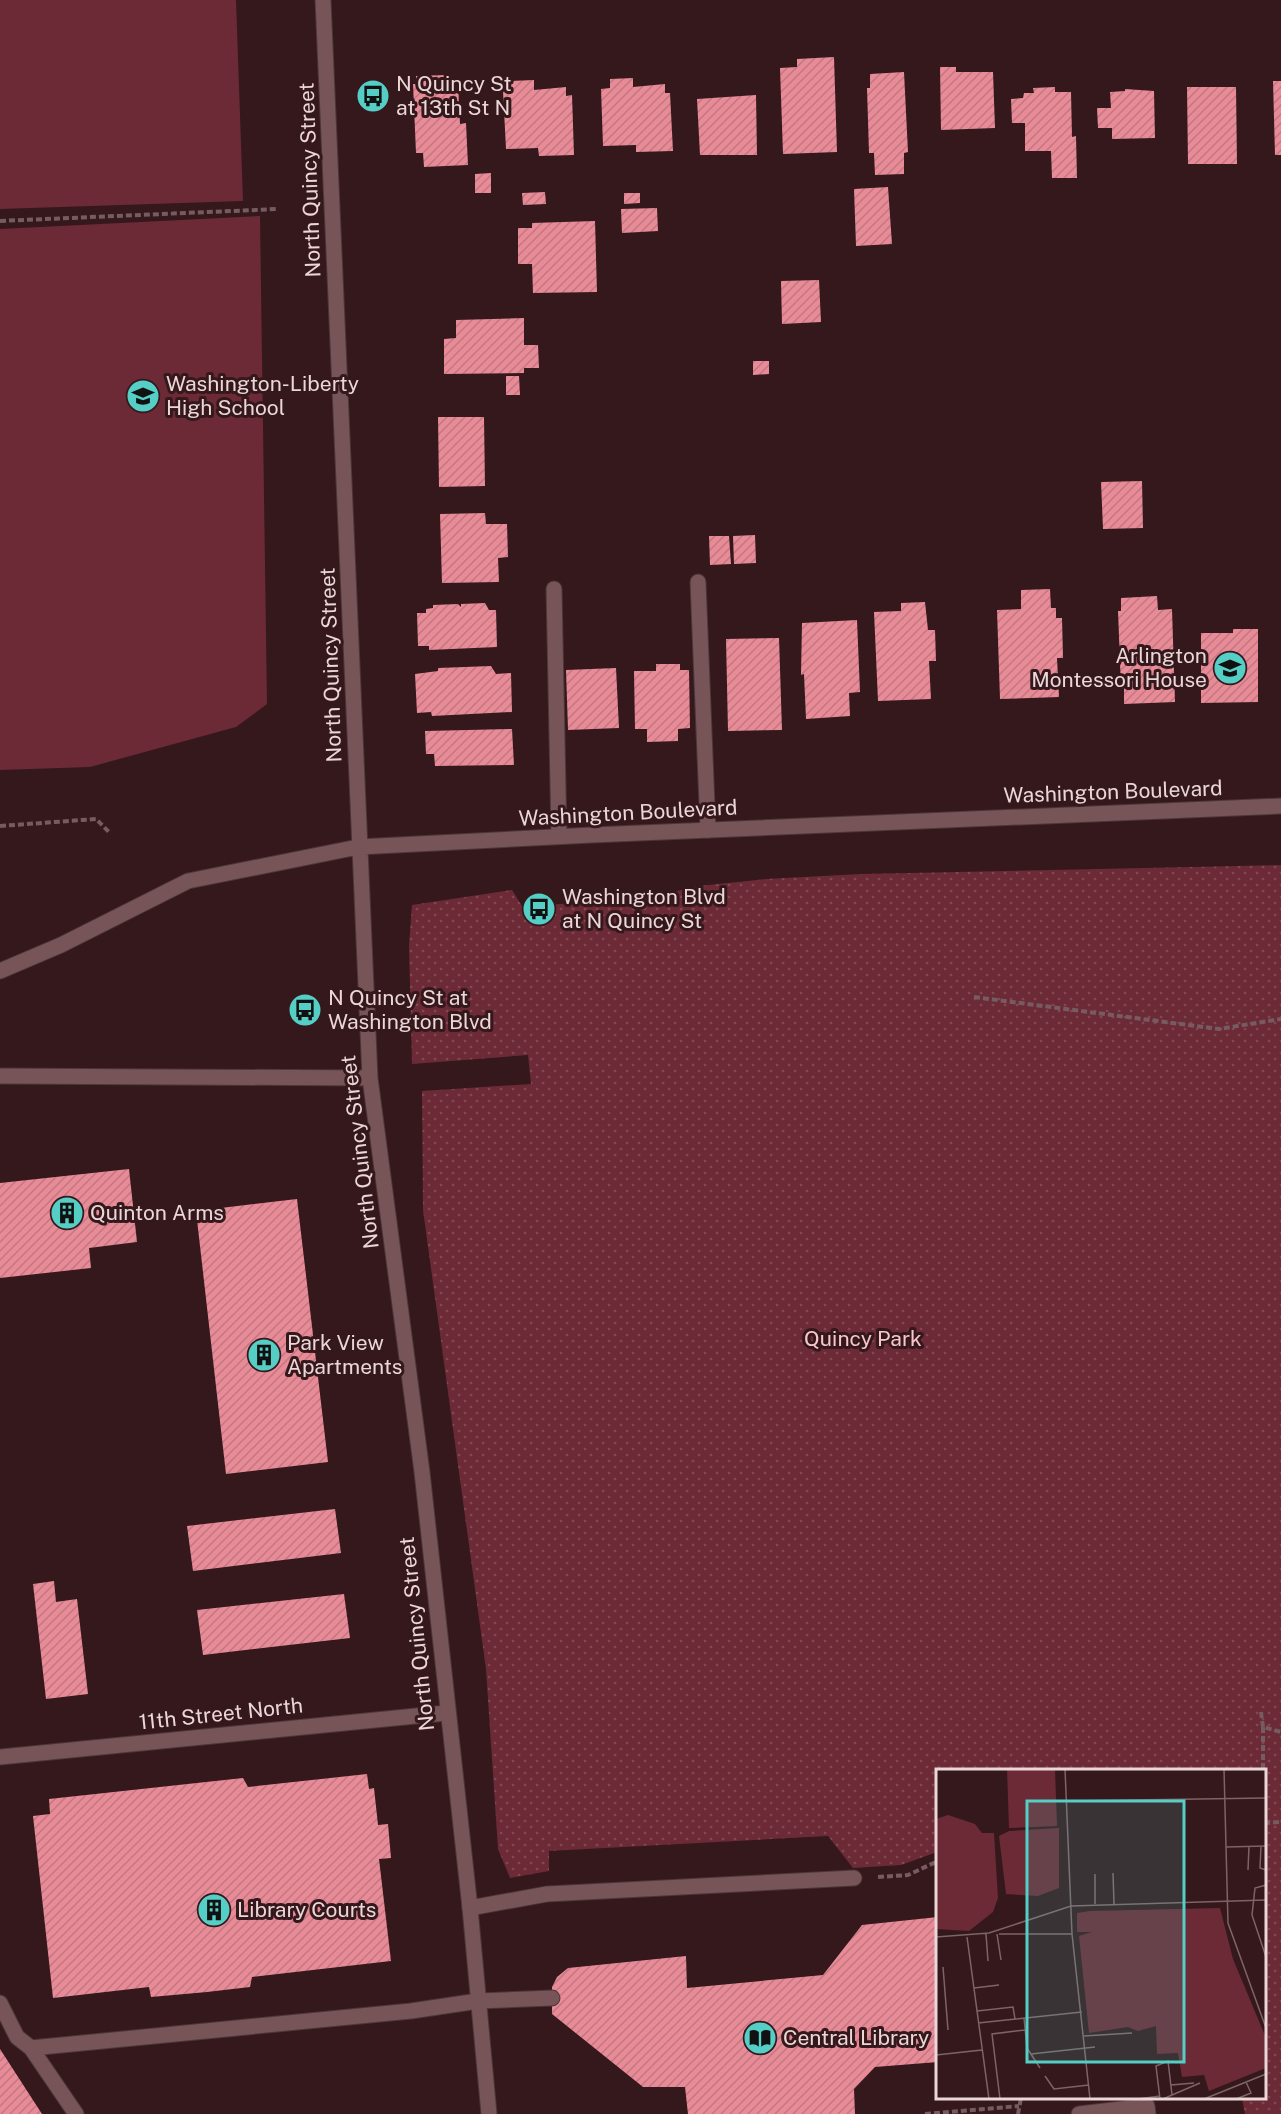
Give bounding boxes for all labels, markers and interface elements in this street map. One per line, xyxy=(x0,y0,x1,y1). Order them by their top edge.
place label: N Quincy St at 13th St N xyxy=(396,71,512,120)
bus stop icon: N Quincy St at 13th St N xyxy=(355,78,391,114)
street label: North Quincy Street xyxy=(294,82,325,278)
place label: Washington-Liberty High School xyxy=(166,371,359,420)
school or university icon: Washington-Liberty High School xyxy=(125,378,161,414)
street label: North Quincy Street xyxy=(315,567,346,763)
place label: Arlington Montessori House xyxy=(1031,643,1207,692)
school or university icon: Arlington Montessori House xyxy=(1212,650,1248,686)
street label: Washington Boulevard xyxy=(1003,775,1223,808)
street label: Washington Boulevard xyxy=(518,794,738,831)
place label: Washington Blvd at N Quincy St xyxy=(562,884,726,933)
bus stop icon: Washington Blvd at N Quincy St xyxy=(521,891,557,927)
place label: N Quincy St at Washington Blvd xyxy=(328,985,492,1034)
bus stop icon: N Quincy St at Washington Blvd xyxy=(287,992,323,1028)
street label: North Quincy Street xyxy=(335,1054,384,1250)
building icon: Quinton Arms xyxy=(49,1195,85,1231)
place label: Quinton Arms xyxy=(90,1200,224,1225)
park label: Quincy Park xyxy=(804,1326,922,1351)
place label: Park View Apartments xyxy=(287,1330,402,1379)
building icon: Park View Apartments xyxy=(246,1337,282,1373)
street label: North Quincy Street xyxy=(394,1536,439,1732)
street label: 11th Street North xyxy=(138,1692,304,1735)
inset map xyxy=(936,1769,1266,2099)
building icon: Library Courts xyxy=(196,1892,232,1928)
place label: Library Courts xyxy=(237,1897,376,1922)
library icon: Central Library xyxy=(742,2020,778,2056)
place label: Central Library xyxy=(783,2025,929,2050)

